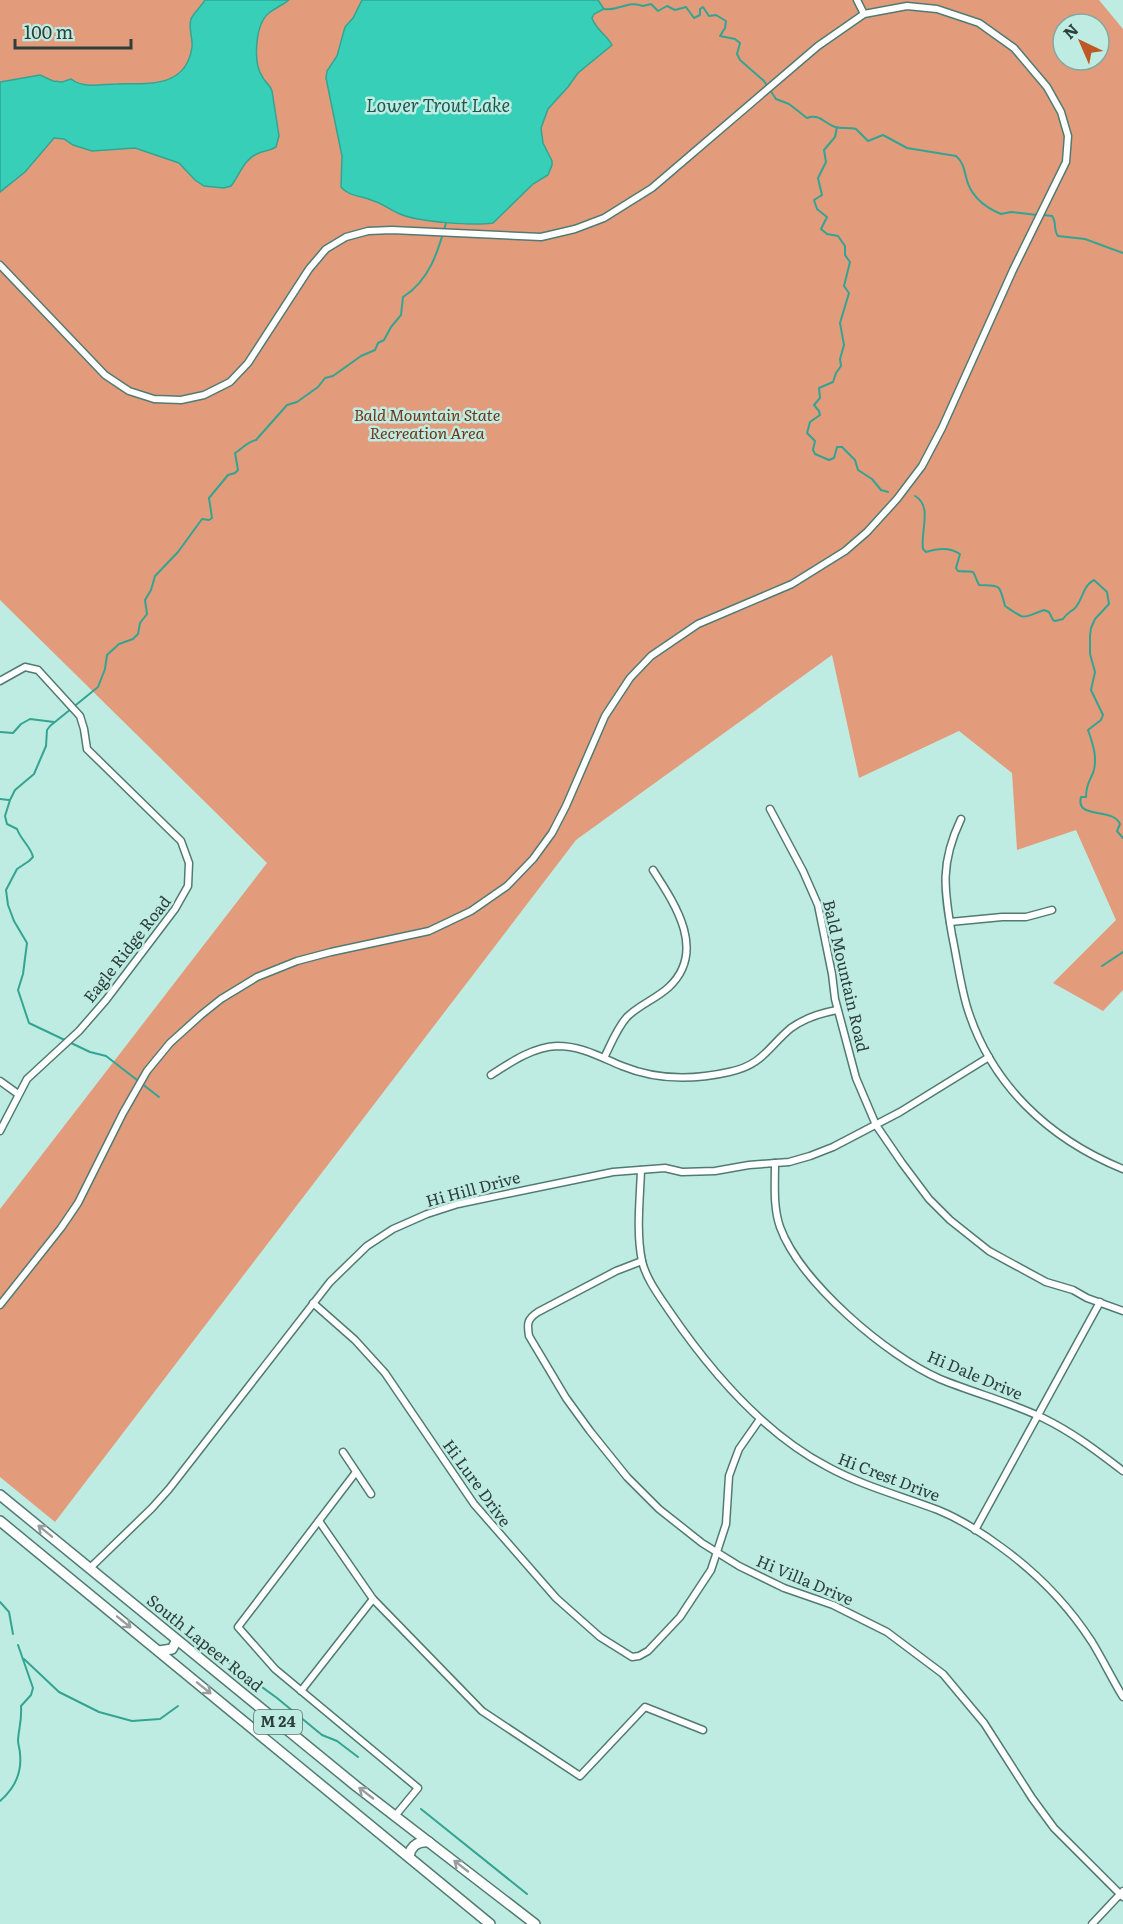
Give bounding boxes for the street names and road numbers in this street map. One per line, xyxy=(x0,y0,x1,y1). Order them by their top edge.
street label: Eagle Ridge Road xyxy=(77,890,176,1007)
street label: Bald Mountain Road xyxy=(818,897,876,1054)
street label: Hi Hill Drive xyxy=(423,1164,523,1212)
street label: Hi Dale Drive xyxy=(924,1343,1027,1405)
street label: Hi Lure Drive xyxy=(438,1434,518,1531)
street label: Hi Crest Drive xyxy=(835,1446,944,1507)
street label: Hi Villa Drive xyxy=(753,1548,858,1610)
street label: South Lapeer Road xyxy=(142,1588,269,1697)
road number: M 24 xyxy=(254,1710,302,1734)

